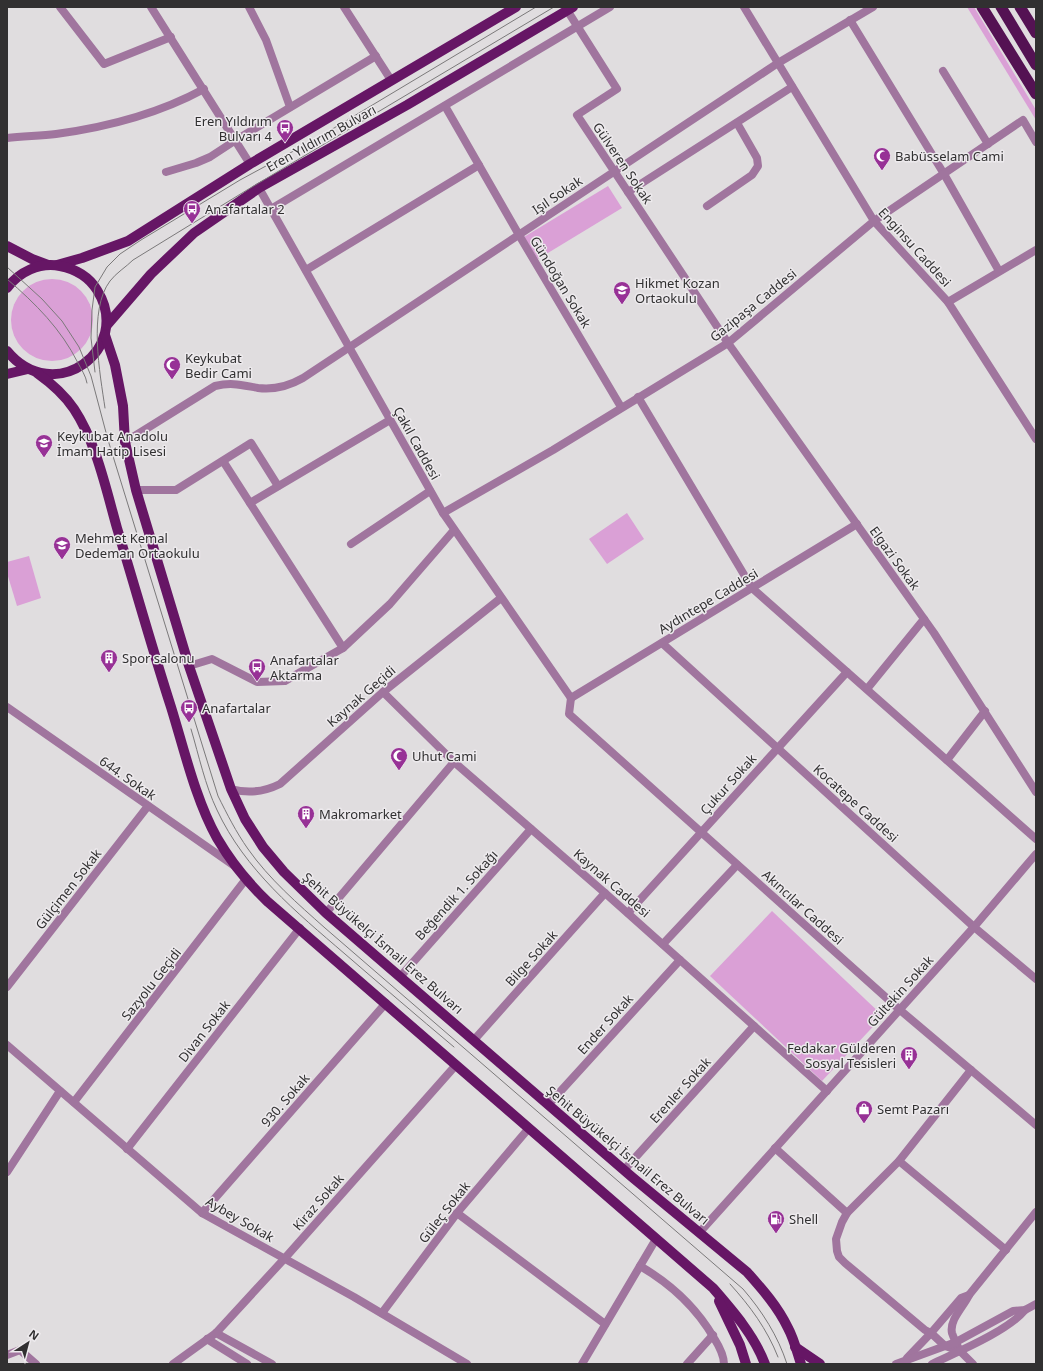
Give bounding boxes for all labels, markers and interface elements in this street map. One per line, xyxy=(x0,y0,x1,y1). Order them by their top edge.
street label: Eren Yıldırım Bulvarı xyxy=(263,100,379,176)
place label: Eren Yıldırım Bulvarı 4 xyxy=(195,112,273,145)
bus stop icon: Eren Yıldırım Bulvarı 4 xyxy=(275,118,295,143)
street label: Gülveren Sokak xyxy=(589,119,657,207)
mosque icon: Babüsselam Cami xyxy=(872,146,892,171)
place label: Babüsselam Cami xyxy=(895,147,1004,165)
street label: Işıl Sokak xyxy=(528,172,586,218)
bus stop icon: Anafartalar 2 xyxy=(182,199,202,224)
place label: Anafartalar 2 xyxy=(205,200,285,218)
street label: Enginsu Caddesi xyxy=(875,204,955,290)
street label: Gündoğan Sokak xyxy=(526,233,596,331)
street label: Gazipaşa Caddesi xyxy=(706,264,800,346)
place label: Hikmet Kozan Ortaokulu xyxy=(635,274,720,307)
school or university icon: Hikmet Kozan Ortaokulu xyxy=(612,280,632,305)
place label: Keykubat Bedir Cami xyxy=(185,349,252,382)
mosque icon: Keykubat Bedir Cami xyxy=(162,355,182,380)
street label: Çakıl Caddesi xyxy=(390,403,444,483)
place label: Keykubat Anadolu İmam Hatip Lisesi xyxy=(57,427,168,460)
school or university icon: Keykubat Anadolu İmam Hatip Lisesi xyxy=(34,433,54,458)
street label: Elgazi Sokak xyxy=(866,522,924,594)
place label: Mehmet Kemal Dedeman Ortaokulu xyxy=(75,529,200,562)
school or university icon: Mehmet Kemal Dedeman Ortaokulu xyxy=(52,535,72,560)
street label: Aydıntepe Caddesi xyxy=(655,564,761,638)
building icon: Spor salonu xyxy=(99,648,119,673)
place label: Spor salonu xyxy=(122,649,195,667)
place label: Anafartalar Aktarma xyxy=(270,651,339,684)
bus stop icon: Anafartalar Aktarma xyxy=(247,657,267,682)
street label: Kaynak Geçidi xyxy=(323,661,399,731)
bus stop icon: Anafartalar xyxy=(179,698,199,723)
place label: Anafartalar xyxy=(202,699,271,717)
mosque icon: Uhut Cami xyxy=(389,746,409,771)
place label: Uhut Cami xyxy=(412,747,477,765)
street label: Çukur Sokak xyxy=(696,750,760,818)
street label: 644. Sokak xyxy=(96,752,160,804)
street label: Kocatepe Caddesi xyxy=(810,760,902,846)
building icon: Makromarket xyxy=(296,804,316,829)
place label: Makromarket xyxy=(319,805,402,823)
street label: Gülçimen Sokak xyxy=(31,845,105,933)
street label: Kaynak Caddesi xyxy=(570,845,654,921)
street label: Beğendik 1. Sokağı xyxy=(411,846,501,944)
street label: Akıncılar Caddesi xyxy=(758,866,848,948)
street label: Şehit Büyükelçi İsmail Erez Bulvarı xyxy=(299,868,467,1018)
street label: Bilge Sokak xyxy=(501,926,561,990)
street label: Sazyolu Geçidi xyxy=(117,944,185,1024)
street label: Gültekin Sokak xyxy=(863,951,937,1031)
street label: Ender Sokak xyxy=(573,990,637,1058)
street label: Divan Sokak xyxy=(174,996,234,1066)
place label: Fedakar Gülderen Sosyal Tesisleri xyxy=(787,1039,896,1072)
building icon: Fedakar Gülderen Sosyal Tesisleri xyxy=(899,1045,919,1070)
street label: Erenler Sokak xyxy=(645,1053,715,1127)
street label: 930. Sokak xyxy=(257,1069,313,1131)
street label: Şehit Büyükelçi İsmail Erez Bulvarı xyxy=(543,1081,713,1229)
shop icon: Semt Pazarı xyxy=(854,1099,874,1124)
place label: Semt Pazarı xyxy=(877,1100,949,1118)
street label: Kiraz Sokak xyxy=(288,1170,348,1234)
street label: Güleç Sokak xyxy=(414,1177,474,1247)
street label: Aybey Sokak xyxy=(203,1192,278,1246)
fuel station icon: Shell xyxy=(766,1209,786,1234)
place label: Shell xyxy=(789,1210,818,1228)
north arrow xyxy=(8,1323,48,1363)
text: N xyxy=(26,1326,42,1343)

